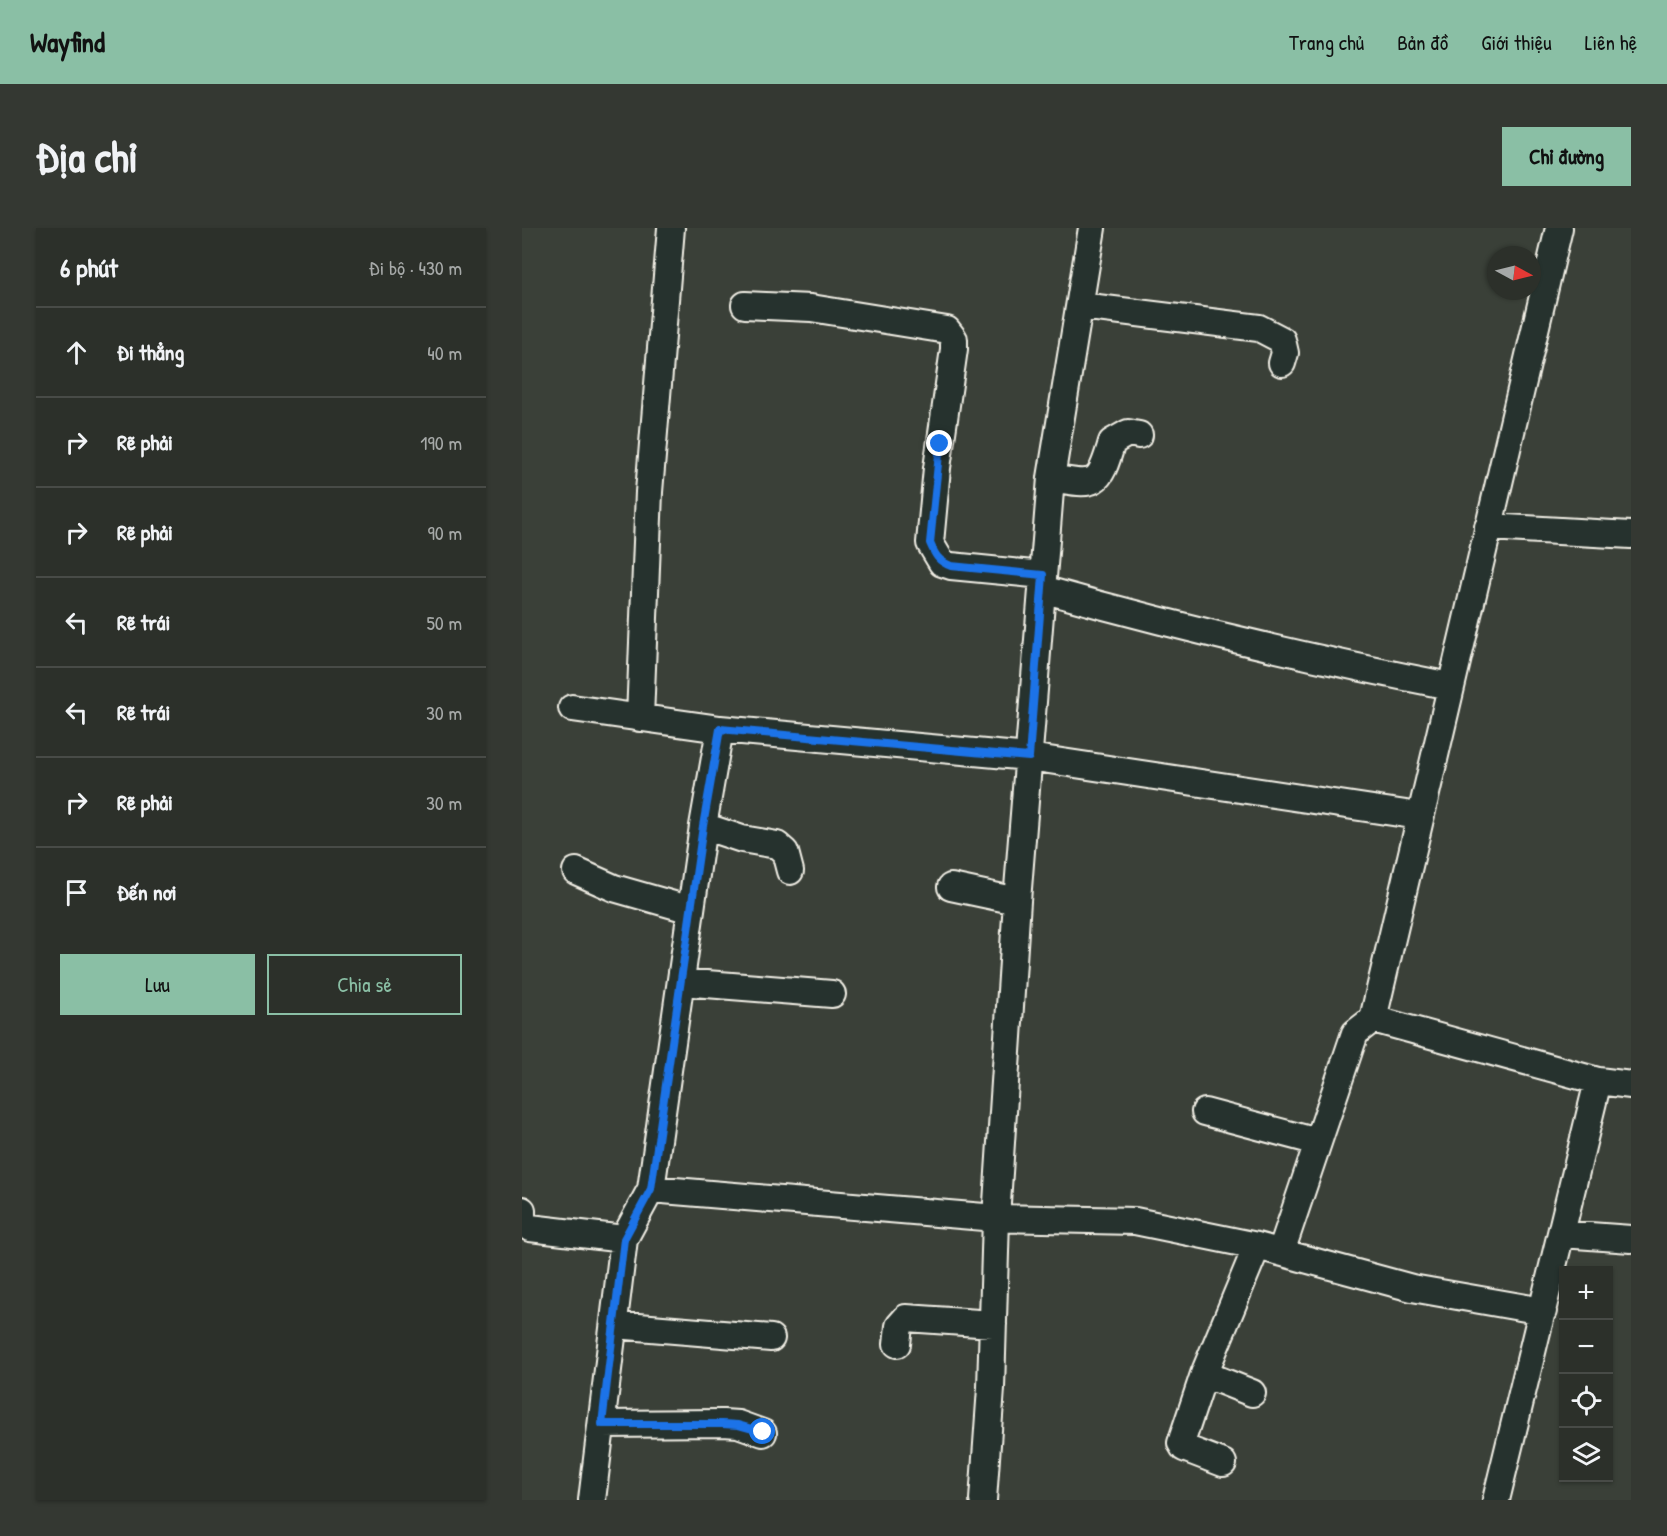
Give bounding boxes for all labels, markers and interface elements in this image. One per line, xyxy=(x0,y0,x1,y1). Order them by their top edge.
text: Wayfind xyxy=(30,23,105,61)
text: Trang chủ xyxy=(1289,28,1364,57)
text: Bản đồ xyxy=(1397,28,1448,57)
text: Giới thiệu xyxy=(1481,28,1552,57)
text: Liên hệ xyxy=(1585,28,1637,57)
button: Chỉ đường xyxy=(1502,127,1631,186)
text: Địa chỉ xyxy=(36,128,138,185)
north arrow xyxy=(1487,246,1541,300)
text: 6 phút xyxy=(60,250,118,285)
text: Đi bộ · 430 m xyxy=(369,254,462,281)
icon: ahead xyxy=(60,336,93,369)
text: Đi thẳng xyxy=(117,337,184,367)
text: 40 m xyxy=(427,339,462,366)
icon: right xyxy=(60,426,93,459)
text: Rẽ phải xyxy=(117,427,173,457)
text: 190 m xyxy=(420,429,462,456)
route end xyxy=(926,430,952,456)
icon: right xyxy=(60,516,93,549)
text: Rẽ phải xyxy=(117,517,173,547)
text: 90 m xyxy=(428,519,462,546)
icon: left xyxy=(60,606,93,639)
text: Rẽ trái xyxy=(117,607,170,637)
text: 50 m xyxy=(426,609,462,636)
icon: left xyxy=(60,696,93,729)
text: Rẽ trái xyxy=(117,697,170,727)
text: 30 m xyxy=(426,699,462,726)
icon: right xyxy=(60,786,93,819)
text: Rẽ phải xyxy=(117,787,173,817)
text: 30 m xyxy=(426,789,462,816)
icon: arrive xyxy=(60,876,93,909)
text: Đến nơi xyxy=(117,877,177,907)
button: Lưu xyxy=(60,954,255,1015)
button: Chia sẻ xyxy=(267,954,462,1015)
map controls xyxy=(1559,1266,1613,1482)
button: + xyxy=(1559,1266,1613,1320)
button: − xyxy=(1559,1320,1613,1374)
button: locate xyxy=(1559,1374,1613,1428)
route start xyxy=(749,1418,775,1444)
button: layers xyxy=(1559,1428,1613,1482)

